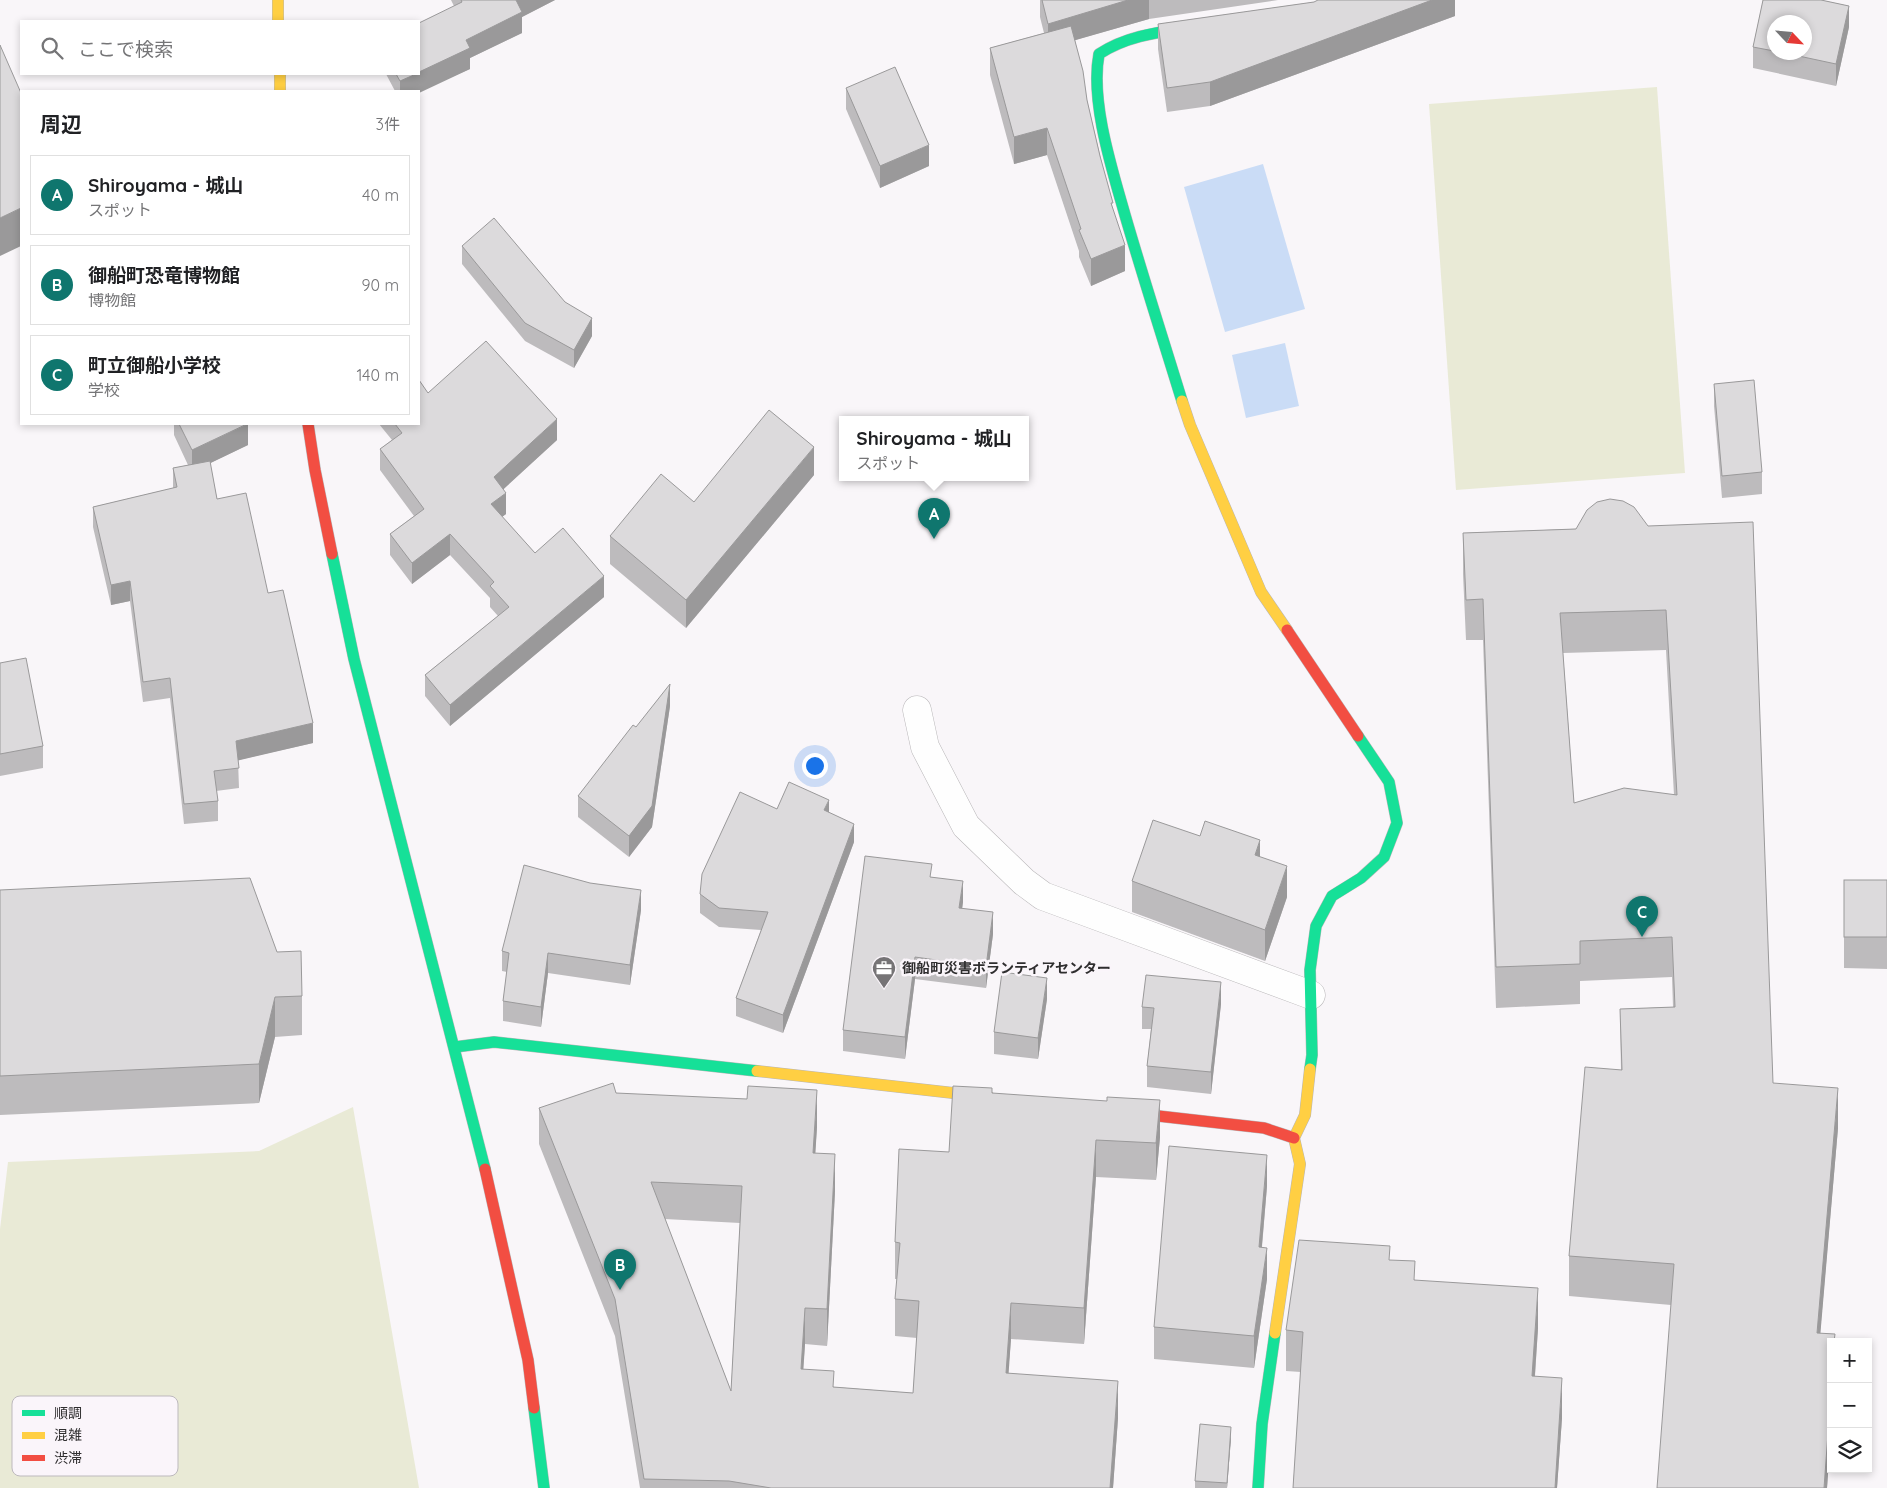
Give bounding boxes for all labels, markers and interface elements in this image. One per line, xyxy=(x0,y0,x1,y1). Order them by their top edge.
north arrow xyxy=(1767,15,1812,60)
search box xyxy=(20,20,420,75)
icon: search xyxy=(38,34,66,62)
text: ここで検索 xyxy=(78,37,173,61)
text: 周辺 xyxy=(40,111,82,137)
text: 3件 xyxy=(376,114,400,134)
text: Shiroyama - 城山 xyxy=(88,173,243,197)
text: A xyxy=(52,185,62,205)
text: 40 m xyxy=(362,185,399,205)
text: スポット xyxy=(88,200,152,220)
text: 御船町恐竜博物館 xyxy=(88,263,240,287)
text: B xyxy=(52,275,62,295)
text: 90 m xyxy=(362,275,399,295)
text: 博物館 xyxy=(88,290,136,310)
text: 町立御船小学校 xyxy=(88,353,221,377)
text: C xyxy=(52,365,62,385)
text: 140 m xyxy=(356,365,399,385)
text: 学校 xyxy=(88,380,120,400)
popup xyxy=(839,416,1029,481)
text: Shiroyama - 城山 xyxy=(856,426,1012,450)
text: スポット xyxy=(856,453,920,473)
pin: A xyxy=(918,498,950,539)
your location xyxy=(802,753,828,779)
pin: C xyxy=(1626,896,1658,937)
office icon: 御船町災害ボランティアセンター xyxy=(871,955,897,989)
place label: 御船町災害ボランティアセンター xyxy=(902,959,1111,977)
pin: B xyxy=(604,1249,636,1290)
map controls xyxy=(1827,1338,1872,1473)
button: + xyxy=(1827,1338,1872,1383)
button: − xyxy=(1827,1383,1872,1428)
legend xyxy=(12,1396,178,1476)
text: 順調 xyxy=(54,1404,82,1422)
text: 混雑 xyxy=(54,1426,82,1444)
button: layers xyxy=(1827,1428,1872,1473)
text: 渋滞 xyxy=(54,1449,82,1467)

